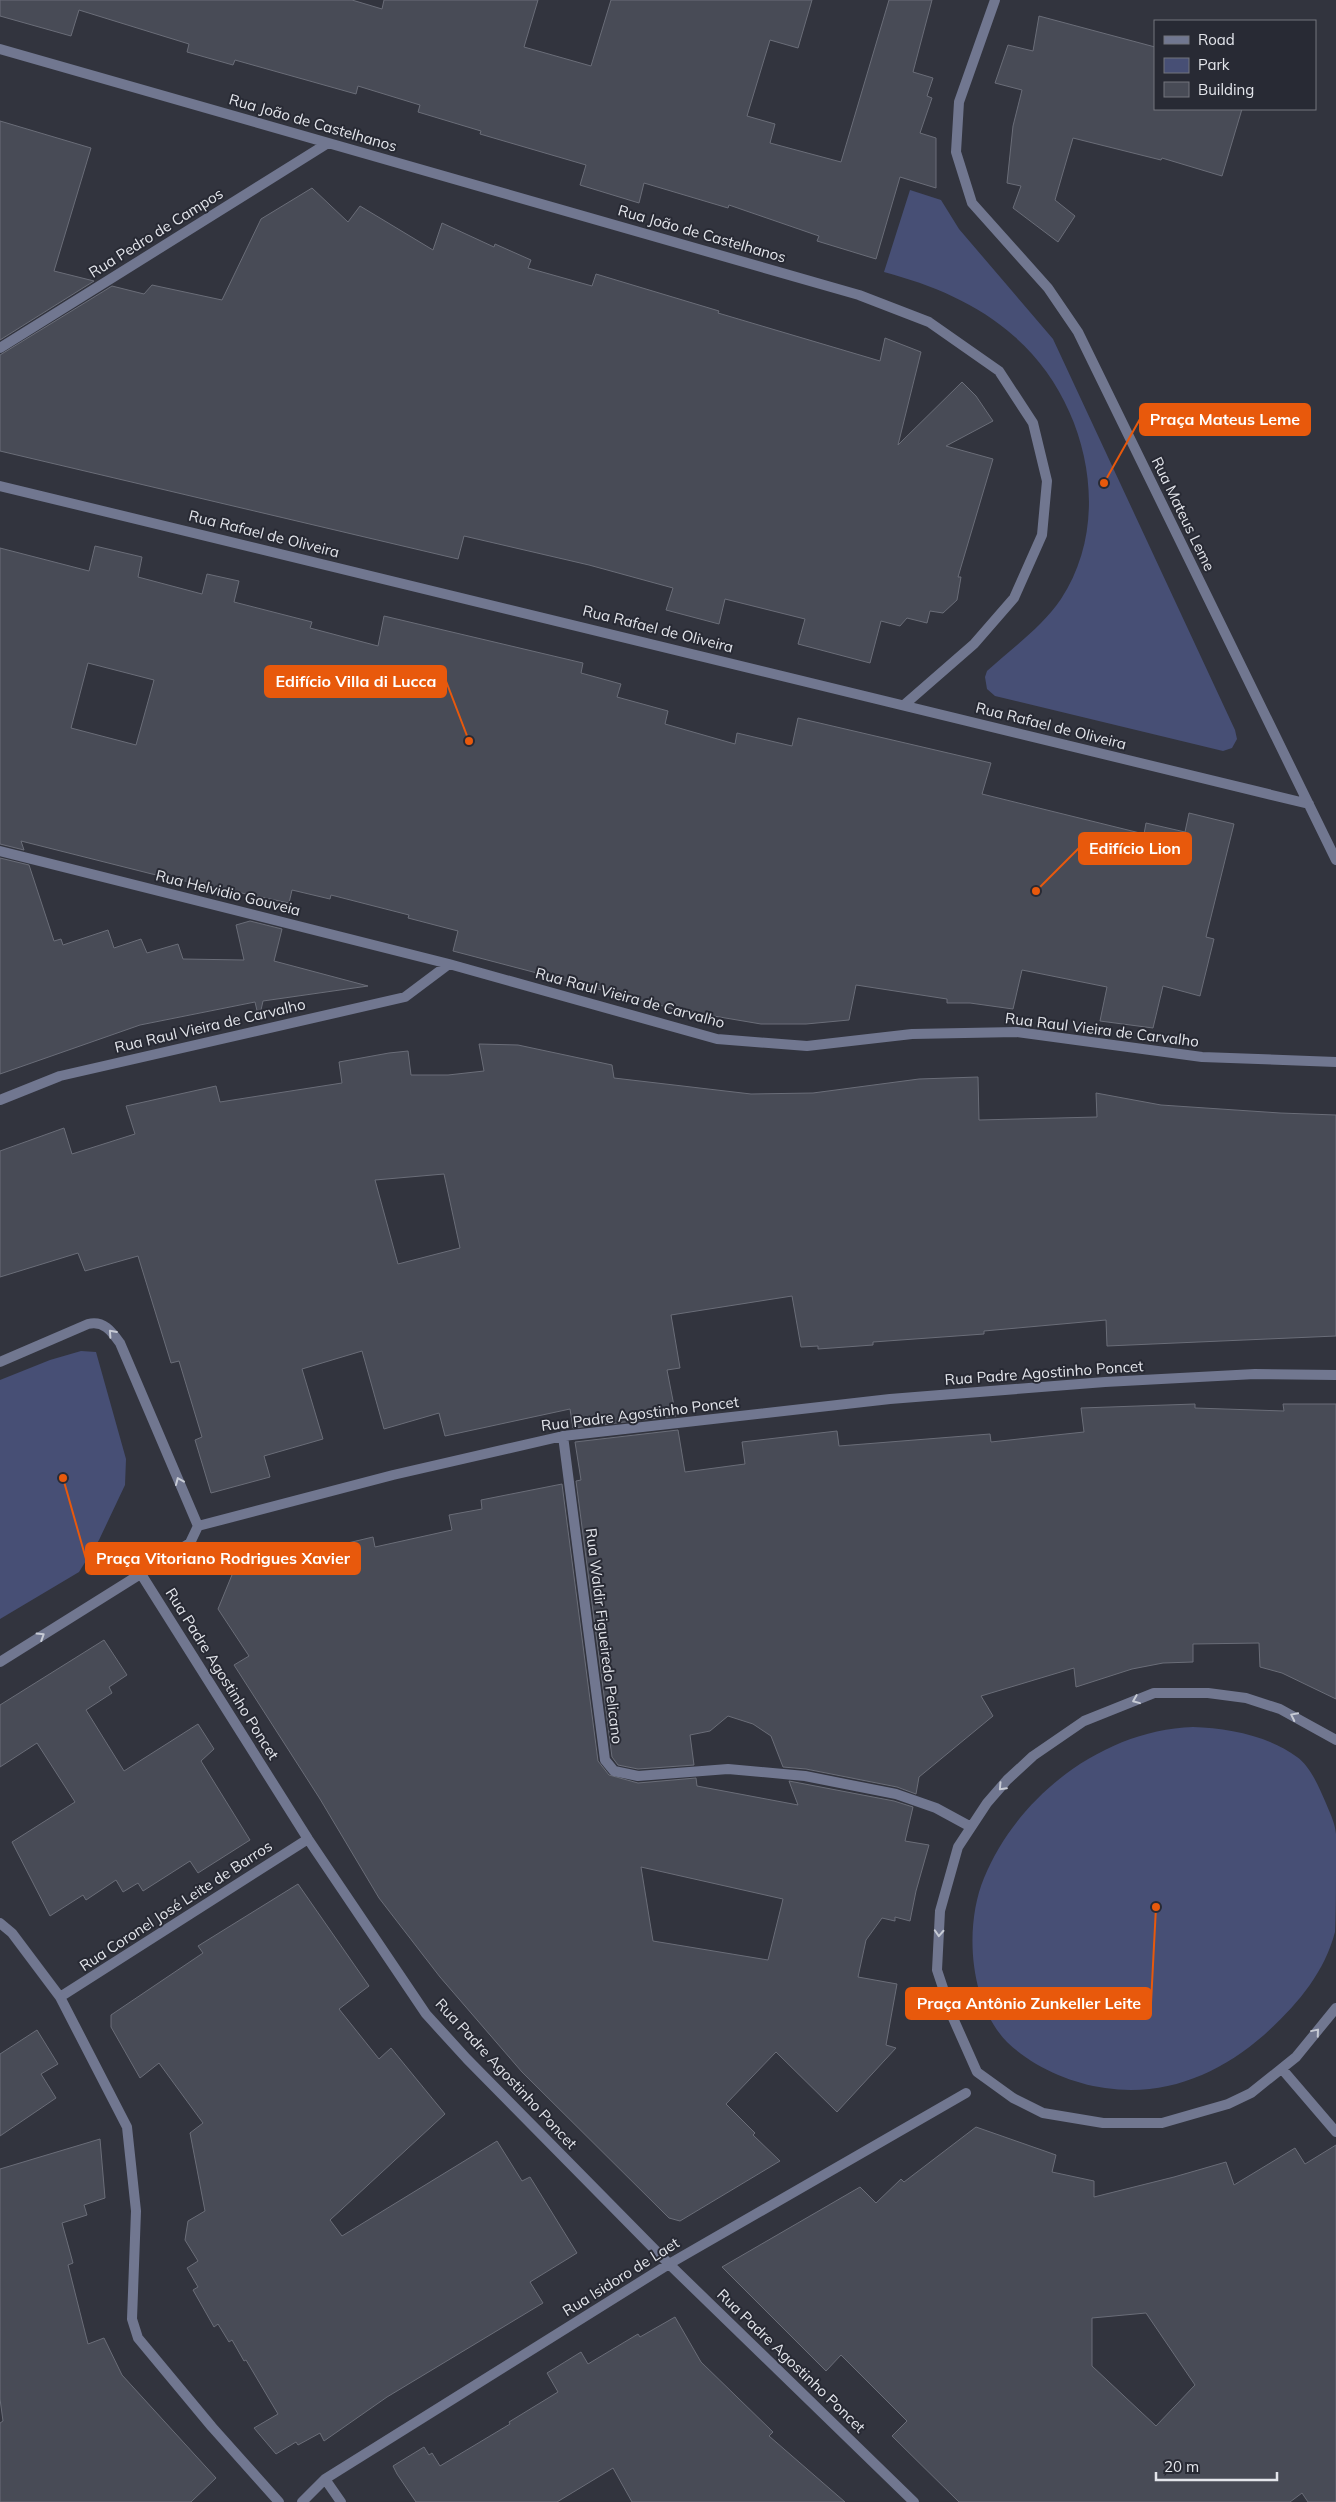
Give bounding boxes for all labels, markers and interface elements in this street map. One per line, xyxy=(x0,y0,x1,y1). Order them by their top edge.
legend xyxy=(1154,20,1316,110)
text: Road xyxy=(1198,30,1235,49)
text: Park xyxy=(1198,55,1230,74)
text: Building xyxy=(1198,80,1254,99)
street label: Rua João de Castelhanos xyxy=(227,89,399,156)
street label: Rua Pedro de Campos xyxy=(85,184,226,282)
street label: Rua João de Castelhanos xyxy=(616,200,788,267)
callout: Praça Mateus Leme xyxy=(1140,404,1310,435)
text: Praça Mateus Leme xyxy=(1150,409,1300,429)
street label: Rua Mateus Leme xyxy=(1148,454,1219,574)
street label: Rua Rafael de Oliveira xyxy=(187,506,341,561)
street label: Rua Rafael de Oliveira xyxy=(581,601,735,656)
callout: Edifício Villa di Lucca xyxy=(265,666,446,697)
text: Edifício Villa di Lucca xyxy=(276,671,436,691)
street label: Rua Rafael de Oliveira xyxy=(974,698,1128,753)
callout: Edifício Lion xyxy=(1079,833,1191,864)
text: Edifício Lion xyxy=(1089,838,1181,858)
street label: Rua Helvidio Gouveia xyxy=(154,865,302,920)
street label: Rua Raul Vieira de Carvalho xyxy=(533,963,727,1032)
street label: Rua Raul Vieira de Carvalho xyxy=(113,994,307,1057)
street label: Rua Raul Vieira de Carvalho xyxy=(1004,1008,1200,1051)
one-way arrow xyxy=(109,1330,118,1339)
street label: Rua Padre Agostinho Poncet xyxy=(944,1356,1144,1389)
street label: Rua Padre Agostinho Poncet xyxy=(540,1392,740,1435)
one-way arrow xyxy=(174,1477,185,1486)
street label: Rua Waldir Figueiredo Pelicano xyxy=(582,1527,627,1745)
callout: Praça Vitoriano Rodrigues Xavier xyxy=(86,1543,360,1574)
text: Praça Vitoriano Rodrigues Xavier xyxy=(96,1548,351,1568)
street label: Rua Padre Agostinho Poncet xyxy=(162,1584,283,1763)
one-way arrow xyxy=(36,1633,45,1642)
one-way arrow xyxy=(1133,1694,1141,1704)
one-way arrow xyxy=(1290,1711,1299,1722)
one-way arrow xyxy=(998,1781,1007,1790)
street label: Rua Coronel José Leite de Barros xyxy=(76,1836,276,1975)
one-way arrow xyxy=(933,1929,944,1937)
callout: Praça Antônio Zunkeller Leite xyxy=(906,1988,1151,2019)
text: Praça Antônio Zunkeller Leite xyxy=(917,1993,1141,2013)
street label: Rua Padre Agostinho Poncet xyxy=(432,1994,581,2153)
one-way arrow xyxy=(1311,2029,1320,2038)
street label: Rua Isidoro de Laet xyxy=(559,2233,683,2320)
street label: Rua Padre Agostinho Poncet xyxy=(713,2285,870,2437)
scale bar xyxy=(1156,2450,1277,2482)
text: 20 m xyxy=(1164,2457,1199,2476)

